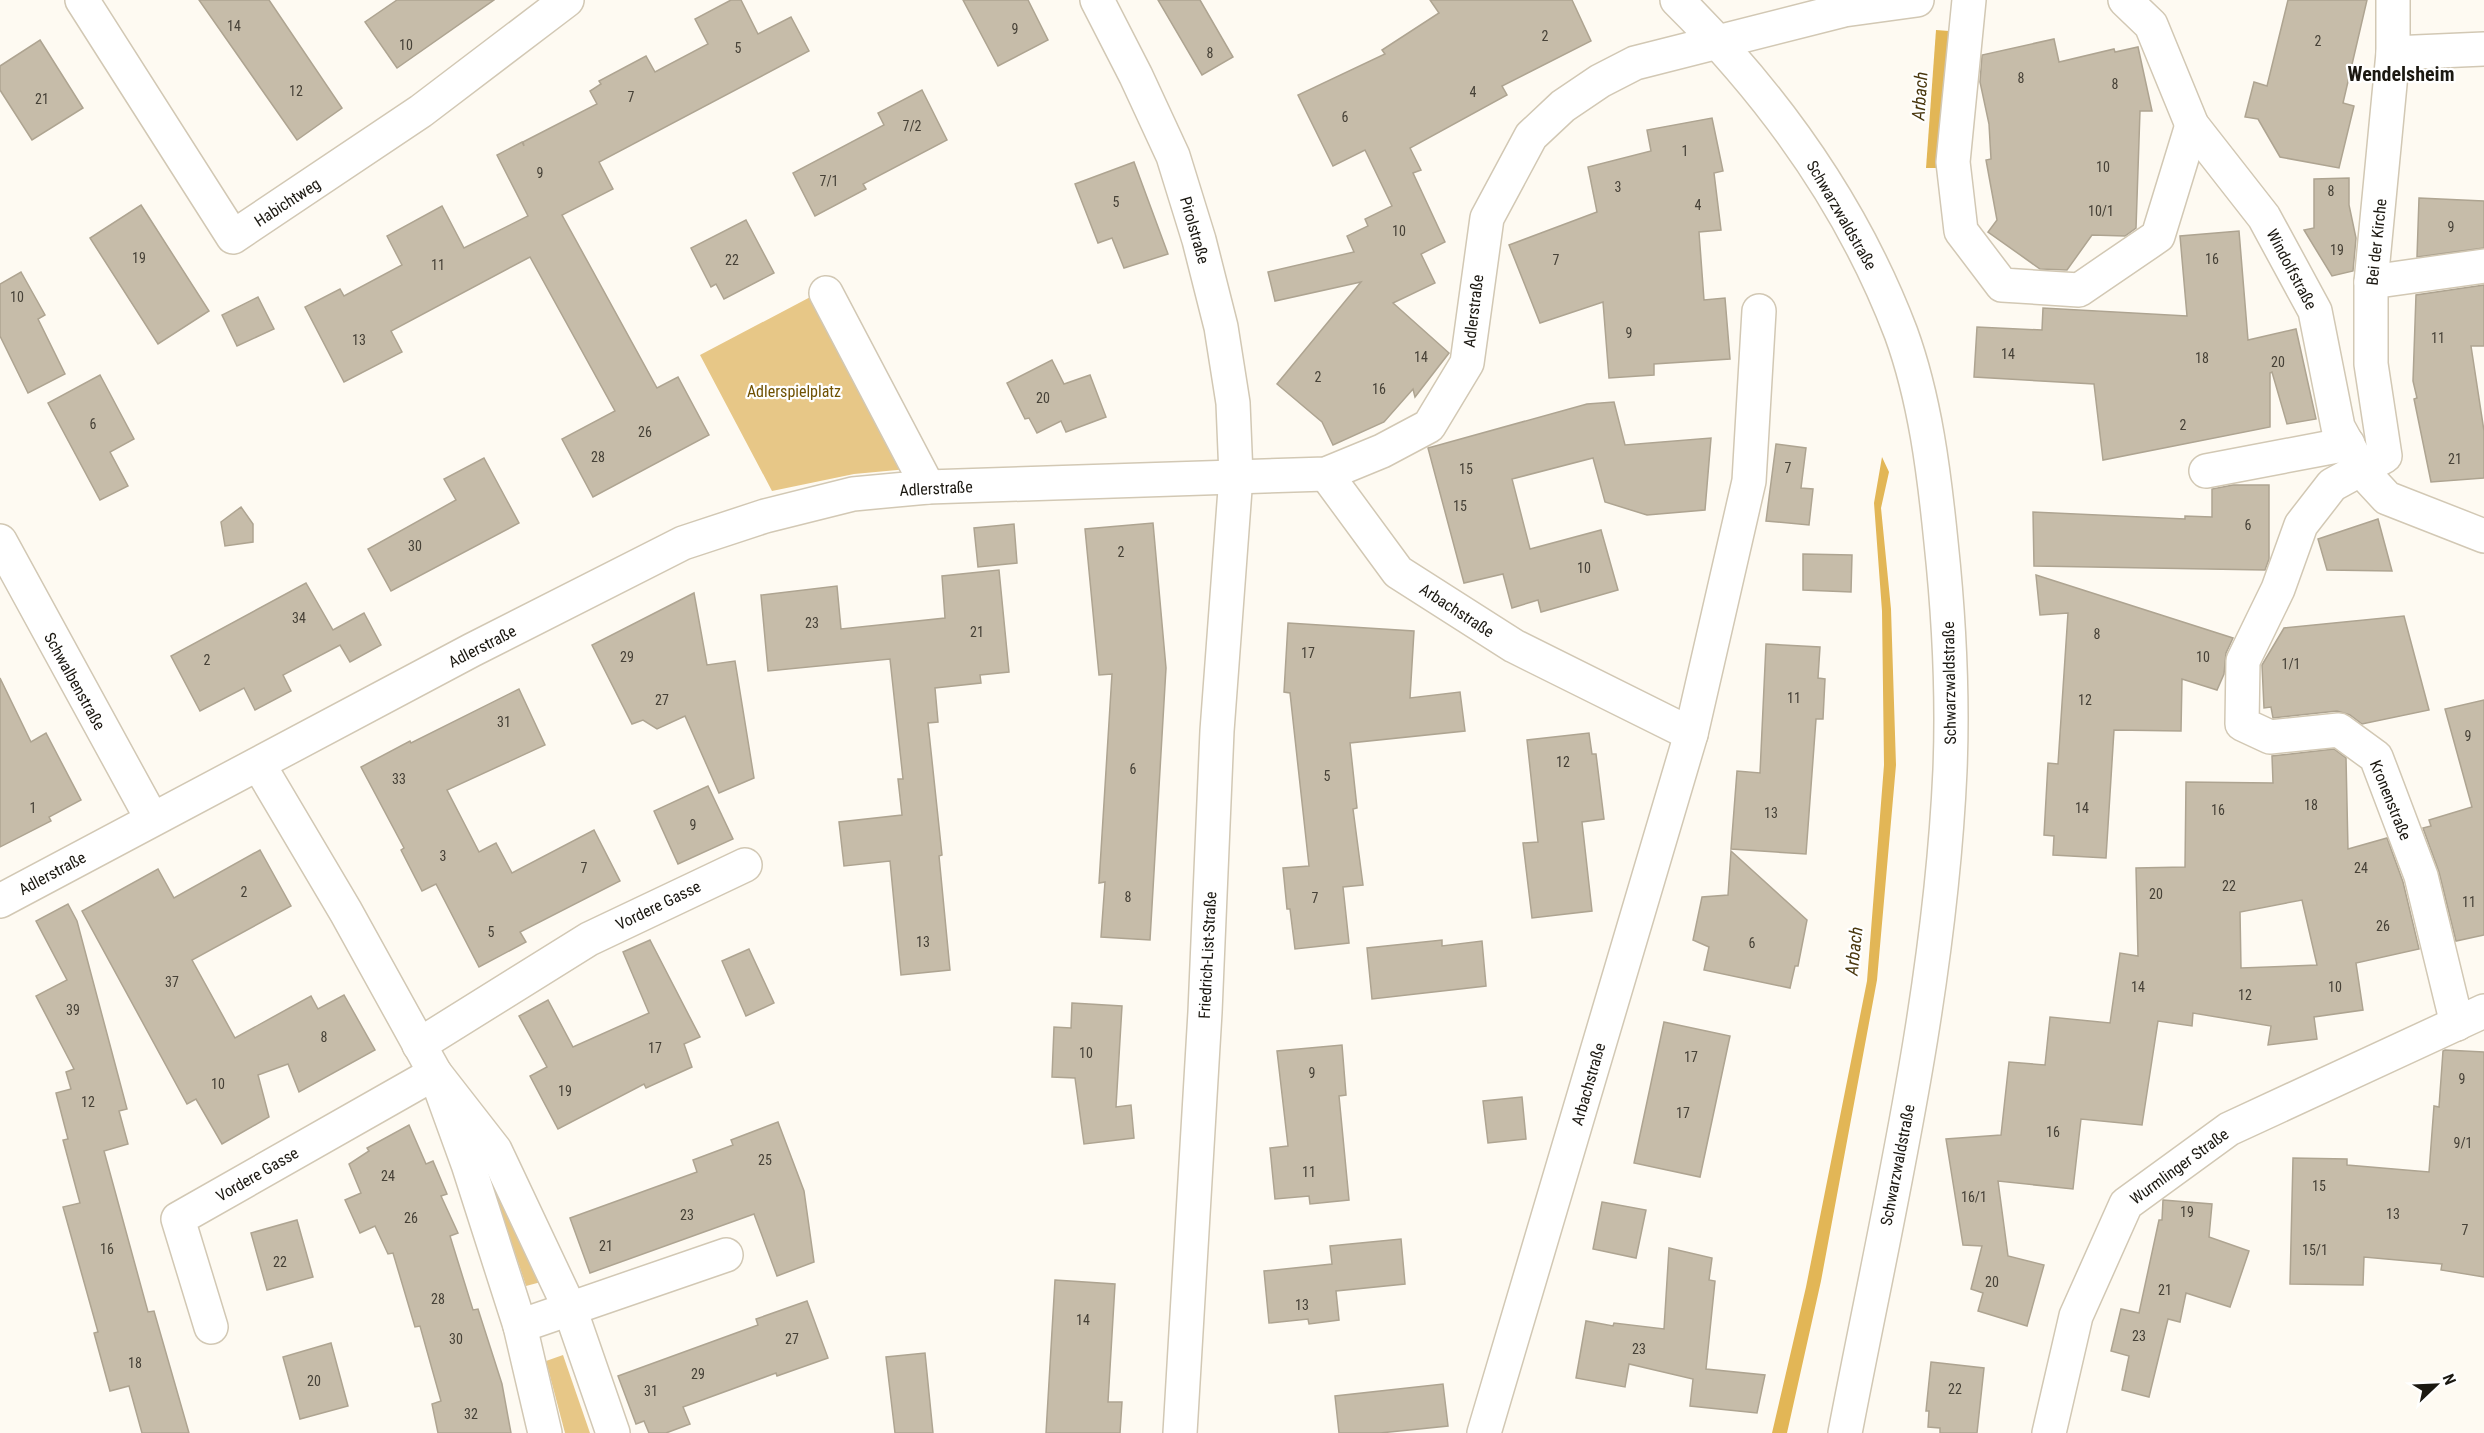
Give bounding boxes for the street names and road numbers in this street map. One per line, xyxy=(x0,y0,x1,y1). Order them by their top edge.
street label: Schwarzwaldstraße xyxy=(1803,157,1881,273)
street label: Habichtweg xyxy=(251,174,324,231)
street label: Pirolstraße xyxy=(1176,194,1213,266)
street label: Bei der Kirche xyxy=(2362,198,2391,286)
street label: Windolfstraße xyxy=(2262,226,2321,313)
street label: Adlerstraße xyxy=(1460,274,1487,349)
street label: Adlerstraße xyxy=(899,477,973,500)
street label: Arbachstraße xyxy=(1416,579,1497,642)
street label: Adlerstraße xyxy=(445,621,519,672)
street label: Schwarzwaldstraße xyxy=(1939,621,1960,745)
street label: Schwalbenstraße xyxy=(40,629,109,733)
street label: Kronenstraße xyxy=(2366,757,2415,843)
street label: Adlerstraße xyxy=(15,848,89,899)
street label: Vordere Gasse xyxy=(613,877,704,934)
street label: Friedrich-List-Straße xyxy=(1195,891,1220,1019)
street label: Arbachstraße xyxy=(1568,1041,1609,1128)
street label: Schwarzwaldstraße xyxy=(1876,1103,1919,1227)
street label: Wurmlinger Straße xyxy=(2126,1124,2232,1208)
street label: Vordere Gasse xyxy=(213,1143,302,1206)

